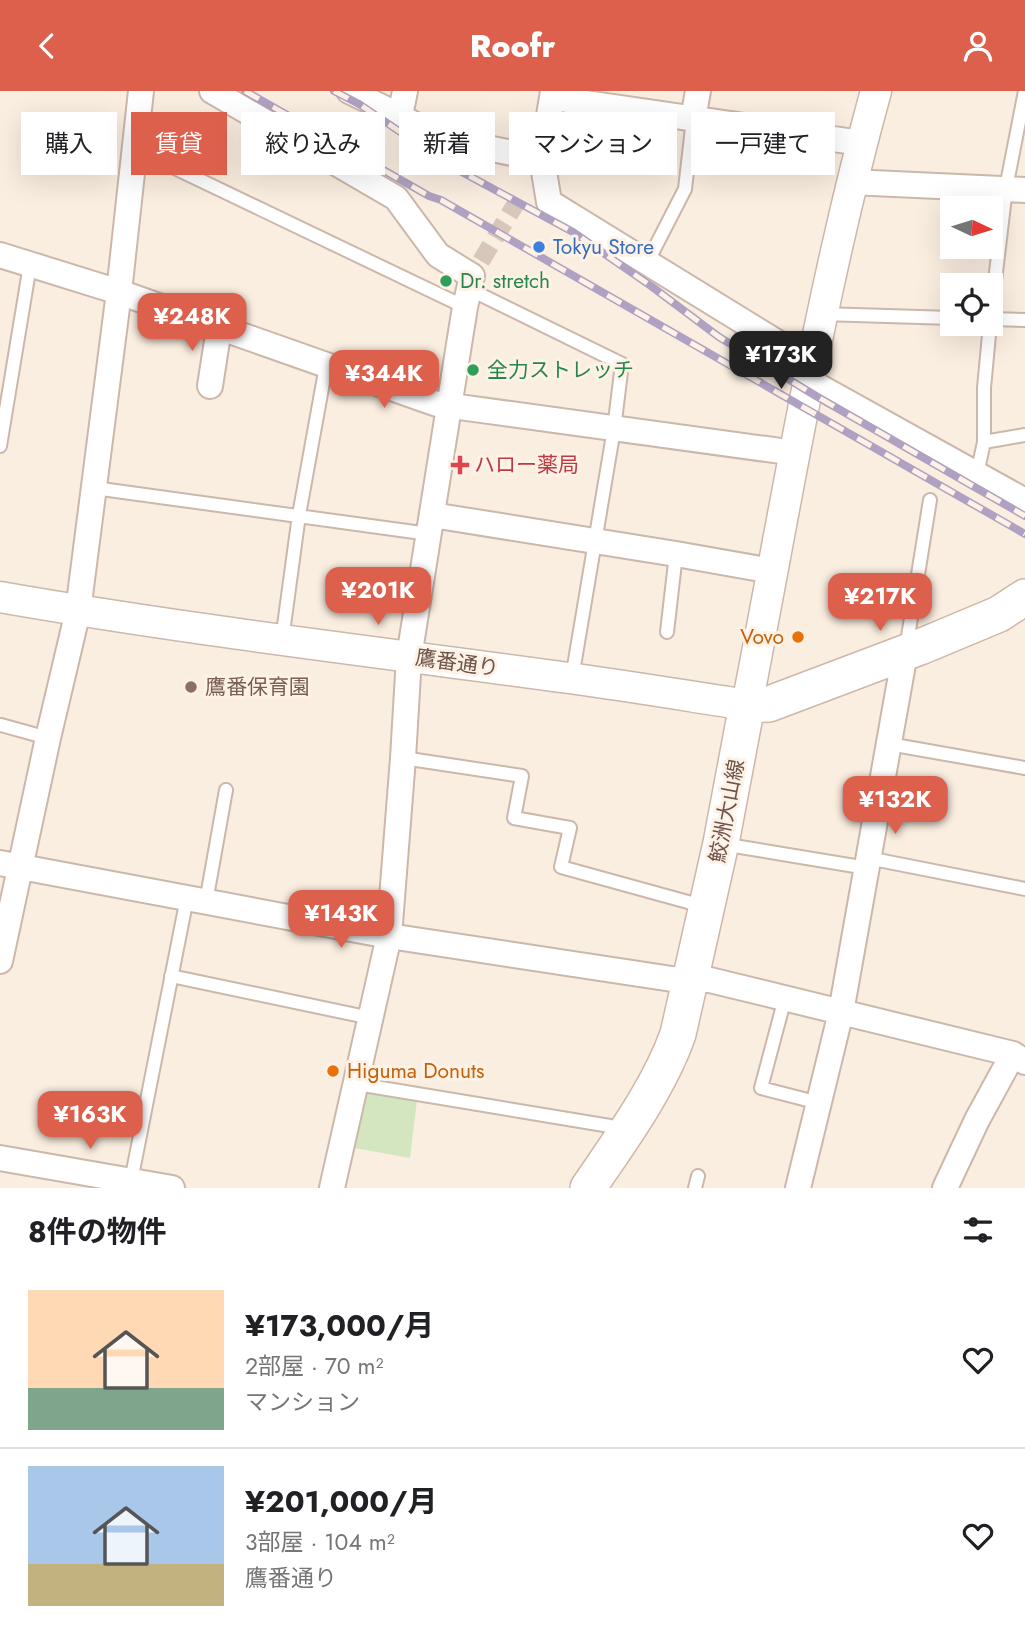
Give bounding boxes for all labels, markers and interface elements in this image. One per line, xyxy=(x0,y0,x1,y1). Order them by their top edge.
text: Roofr xyxy=(470,23,555,69)
icon: back xyxy=(28,27,66,65)
icon: person xyxy=(959,27,997,65)
chip: 購入 xyxy=(21,112,117,175)
chip: 賃貸 xyxy=(131,112,227,175)
chip: 絞り込み xyxy=(241,112,385,175)
chip: 新着 xyxy=(399,112,495,175)
chip: マンション xyxy=(509,112,677,175)
chip: 一戸建て xyxy=(691,112,835,175)
north arrow xyxy=(940,196,1003,259)
map controls xyxy=(940,196,1003,336)
place label: Tokyu Store xyxy=(553,232,654,262)
marker: Tokyu Store xyxy=(531,239,547,255)
place label: Dr. stretch xyxy=(460,266,550,296)
marker: Dr. stretch xyxy=(438,273,454,289)
button: locate xyxy=(940,273,1003,336)
pin: ¥248K xyxy=(143,293,241,353)
text: ¥248K xyxy=(153,299,231,333)
pin: ¥173K xyxy=(732,331,830,391)
text: ¥173K xyxy=(745,337,817,371)
pin: ¥344K xyxy=(335,351,433,410)
place label: 全力ストレッチ xyxy=(487,355,634,385)
text: ¥344K xyxy=(345,356,423,390)
marker: 全力ストレッチ xyxy=(465,362,481,378)
place label: ハロー薬局 xyxy=(474,450,579,480)
marker: ハロー薬局 xyxy=(452,457,468,473)
pin: ¥201K xyxy=(329,567,427,627)
text: ¥201K xyxy=(341,573,415,607)
pin: ¥217K xyxy=(831,573,929,633)
text: ¥217K xyxy=(844,579,916,613)
place label: Vovo xyxy=(740,622,784,652)
marker: Vovo xyxy=(790,629,806,645)
street label: 鷹番通り xyxy=(413,642,501,684)
place label: 鷹番保育園 xyxy=(205,672,310,702)
marker: 鷹番保育園 xyxy=(183,679,199,695)
street label: 鮫洲大山線 xyxy=(702,757,752,865)
pin: ¥132K xyxy=(846,777,944,836)
text: ¥132K xyxy=(859,782,931,816)
pin: ¥143K xyxy=(292,891,390,950)
text: ¥143K xyxy=(304,896,378,930)
place label: Higuma Donuts xyxy=(347,1056,485,1086)
marker: Higuma Donuts xyxy=(325,1063,341,1079)
pin: ¥163K xyxy=(41,1091,139,1151)
text: ¥163K xyxy=(54,1097,126,1131)
text: 8件の物件 xyxy=(28,1210,167,1253)
icon: filters xyxy=(959,1211,997,1249)
text: ¥173,000/月 xyxy=(245,1304,434,1347)
icon: home xyxy=(84,1318,168,1402)
icon: heart xyxy=(959,1341,997,1379)
text: 2部屋 · 70 m² xyxy=(245,1349,383,1383)
text: マンション xyxy=(245,1385,360,1419)
text: ¥201,000/月 xyxy=(245,1480,437,1523)
icon: home xyxy=(84,1494,168,1578)
icon: heart xyxy=(959,1517,997,1555)
text: 3部屋 · 104 m² xyxy=(245,1525,395,1559)
text: 鷹番通り xyxy=(245,1561,337,1595)

